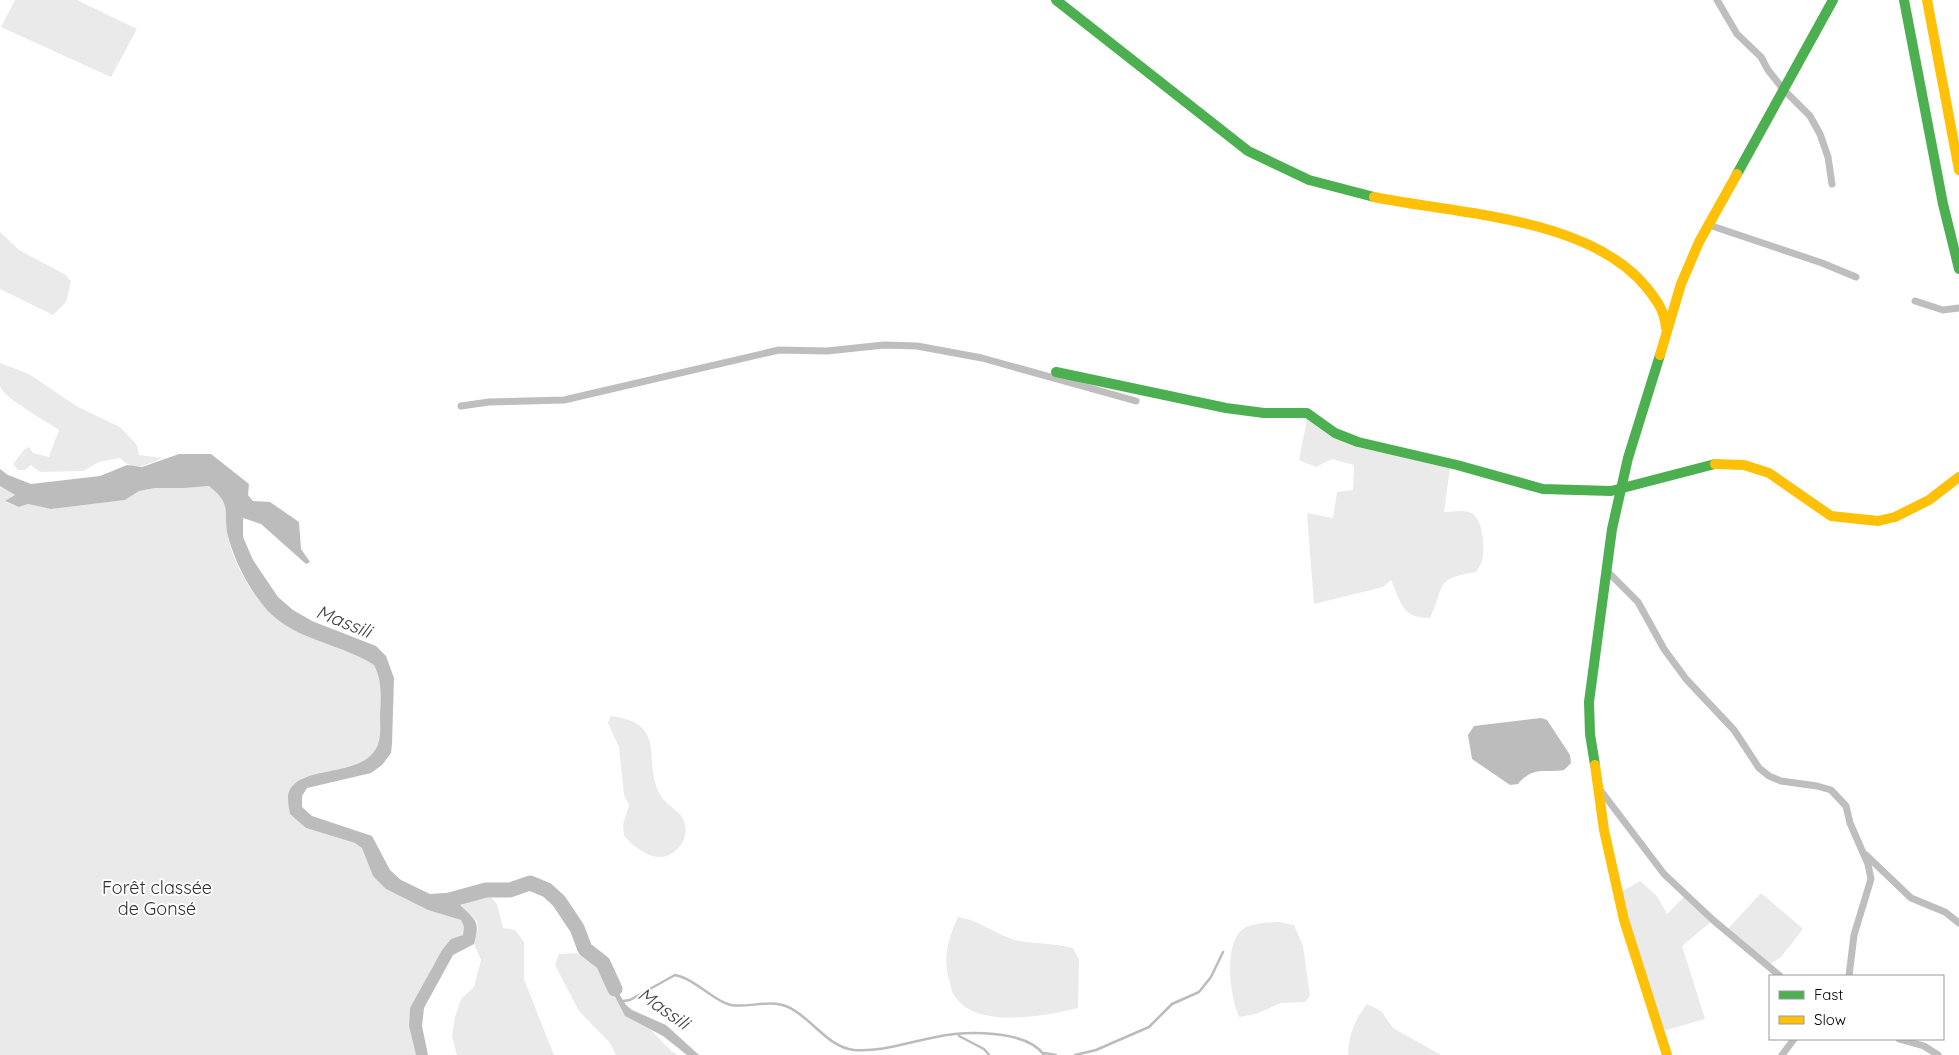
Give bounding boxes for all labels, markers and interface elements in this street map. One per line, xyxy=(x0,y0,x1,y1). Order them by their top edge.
water label: Massili xyxy=(313,599,377,644)
park label: Forêt classée de Gonsé xyxy=(102,876,212,920)
legend xyxy=(1769,975,1944,1040)
water label: Massili xyxy=(634,982,696,1035)
text: Fast xyxy=(1814,985,1843,1004)
text: Slow xyxy=(1814,1010,1846,1029)

